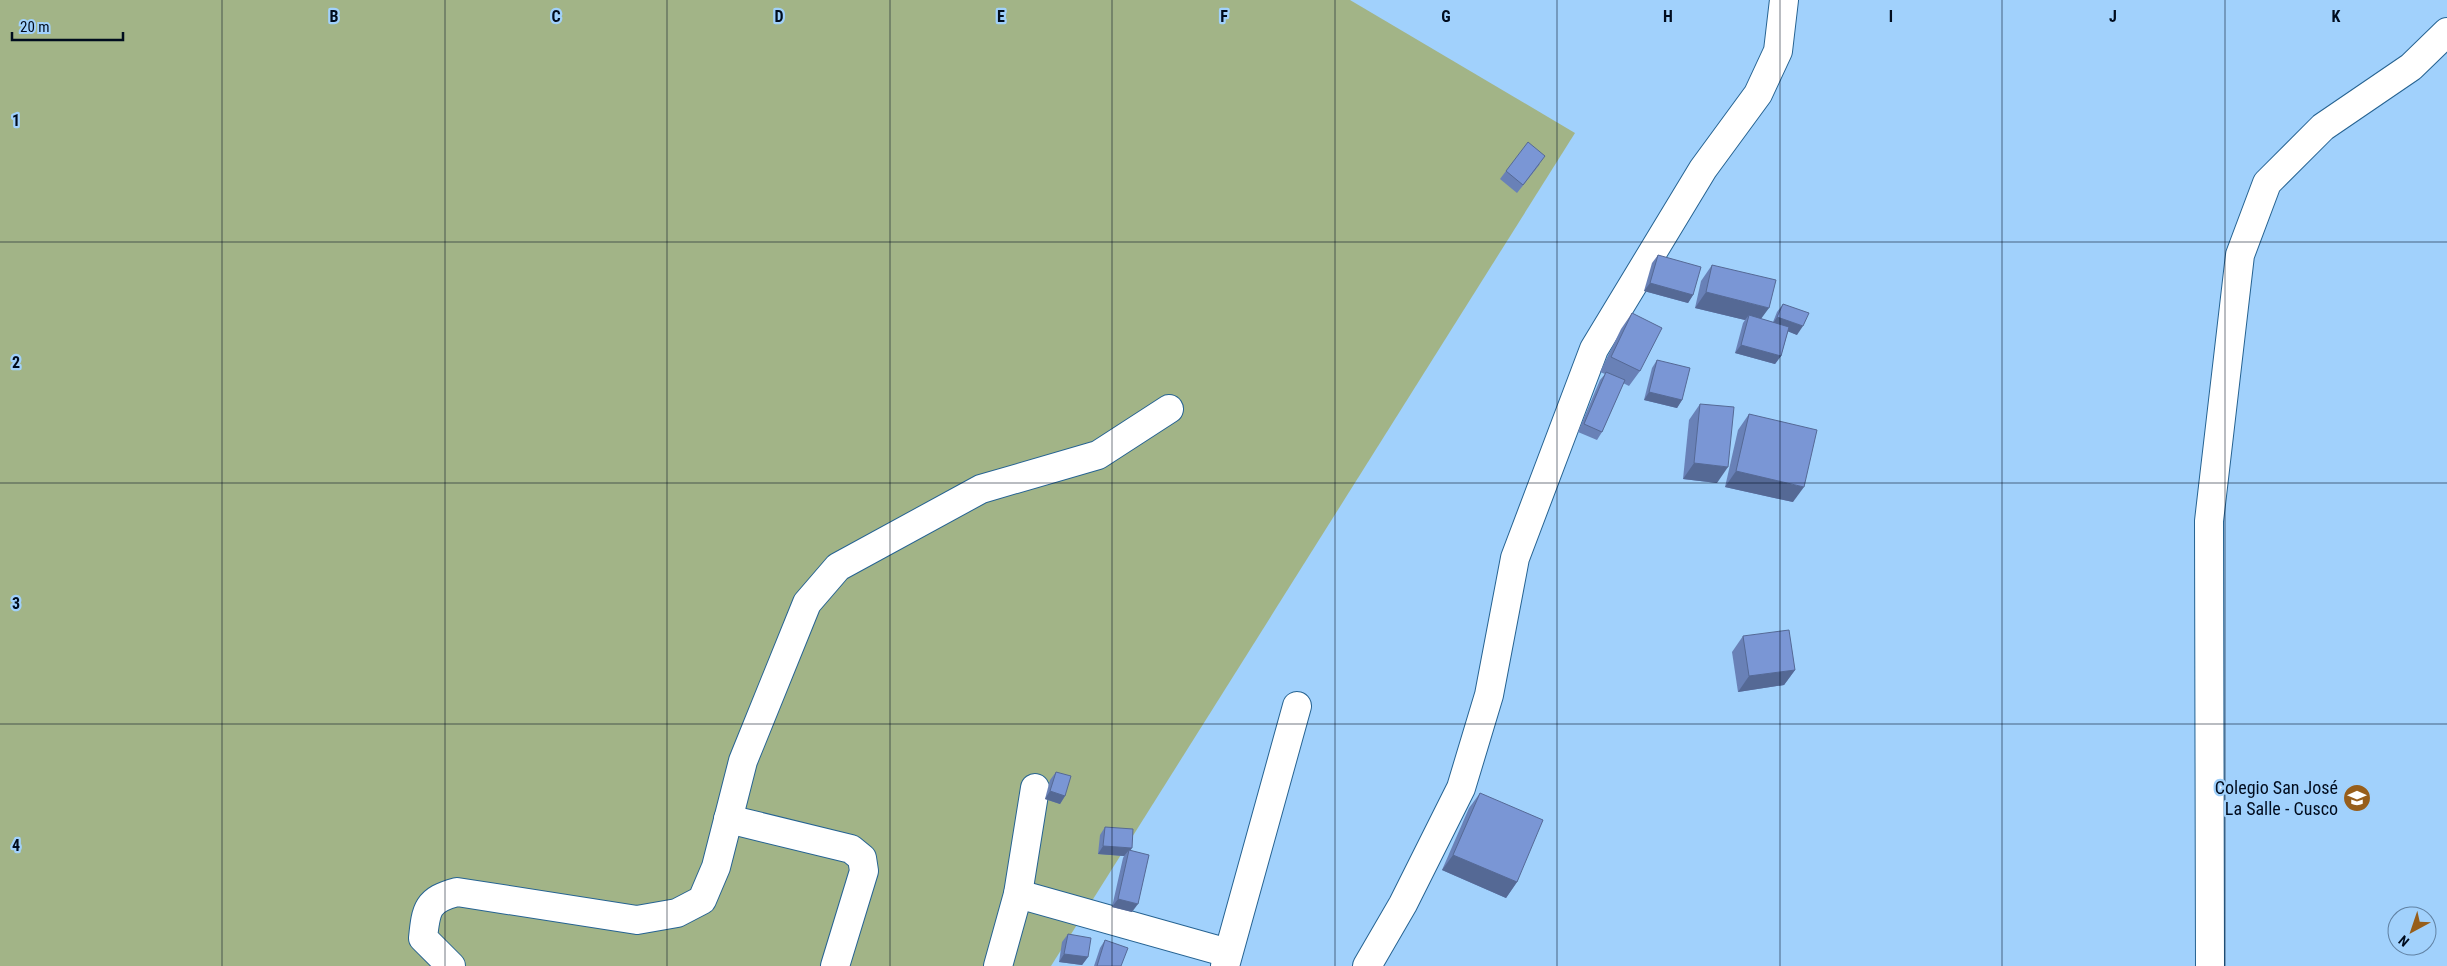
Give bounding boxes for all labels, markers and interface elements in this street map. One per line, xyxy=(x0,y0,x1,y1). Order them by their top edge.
text: B xyxy=(330,7,339,26)
text: C xyxy=(551,7,561,26)
text: D xyxy=(774,7,784,26)
text: E xyxy=(997,7,1005,26)
text: F xyxy=(1220,7,1228,26)
text: G xyxy=(1441,7,1451,26)
text: H xyxy=(1663,7,1673,26)
text: I xyxy=(1889,7,1893,26)
text: J xyxy=(2109,7,2117,26)
text: K xyxy=(2332,7,2341,26)
scale bar xyxy=(12,10,124,42)
text: 20 m xyxy=(20,18,50,36)
text: 1 xyxy=(12,111,20,130)
text: 2 xyxy=(12,353,20,372)
text: 3 xyxy=(12,594,20,613)
place label: Colegio San José La Salle - Cusco xyxy=(2215,777,2338,819)
school or university icon: Colegio San José La Salle - Cusco xyxy=(2342,783,2372,813)
text: 4 xyxy=(12,836,20,855)
north arrow xyxy=(2387,906,2437,956)
text: N xyxy=(2395,932,2412,950)

